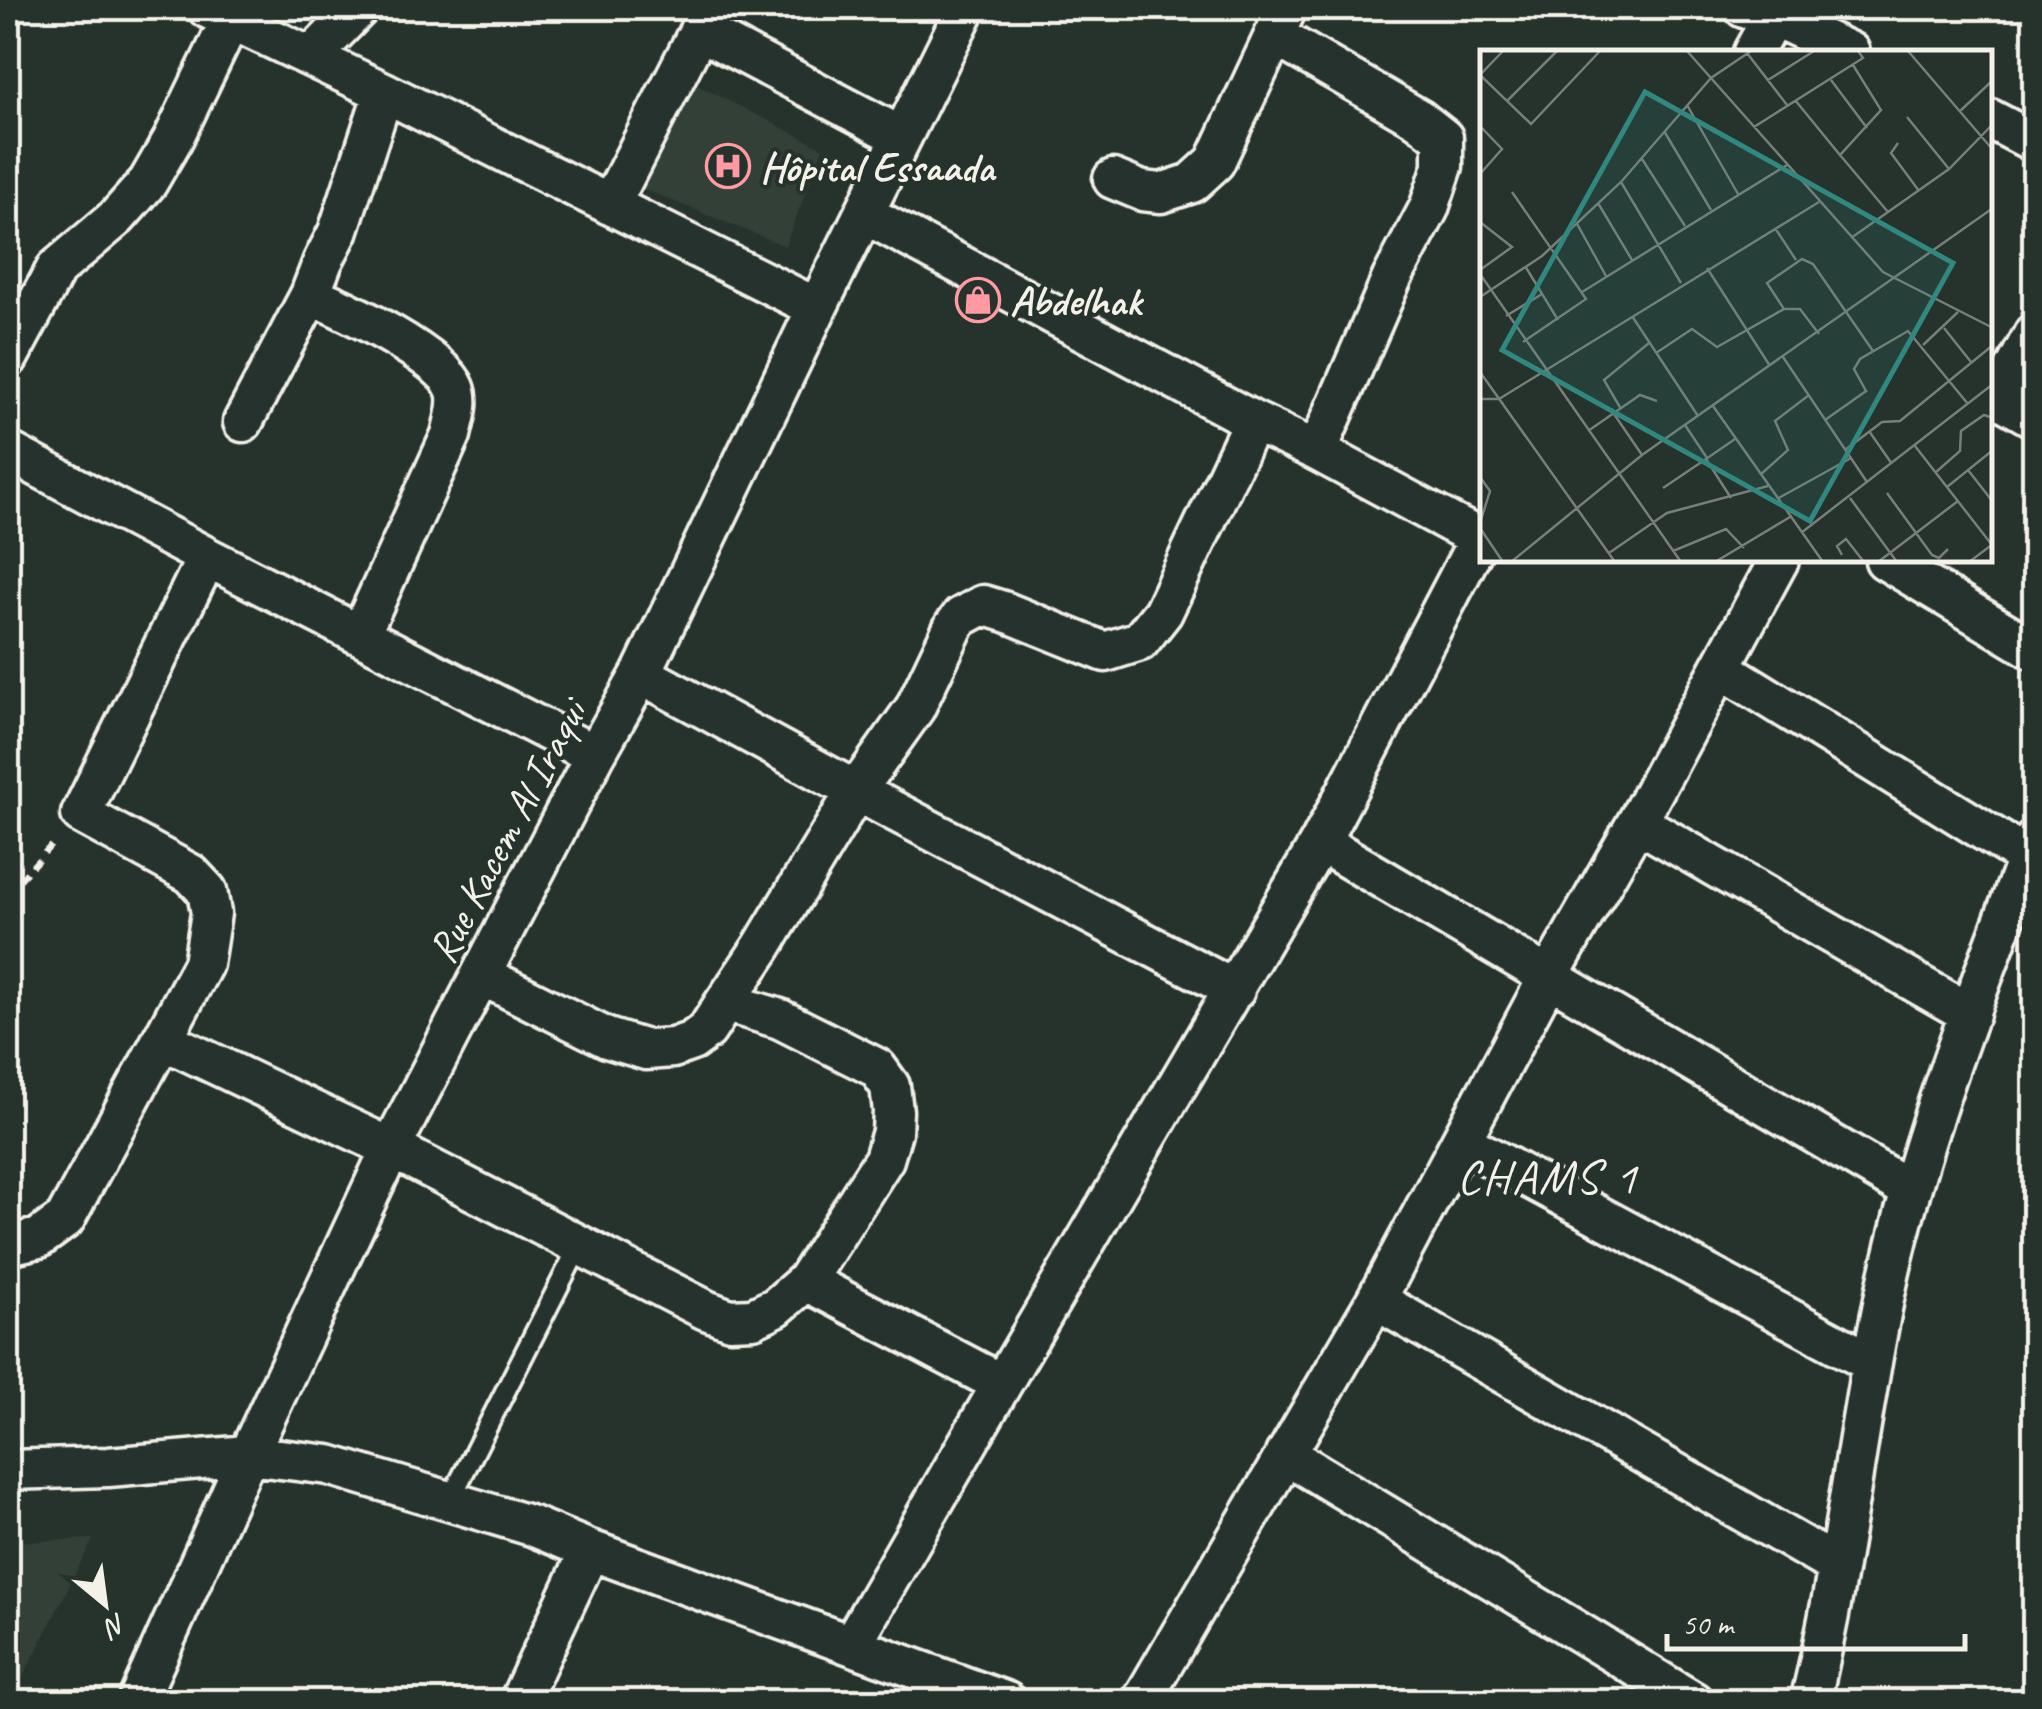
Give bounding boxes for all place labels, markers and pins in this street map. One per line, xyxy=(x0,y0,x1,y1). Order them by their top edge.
place label: Hôpital Essaada xyxy=(760,141,997,194)
hospital icon: Hôpital Essaada xyxy=(705,143,751,189)
place label: Abdelhak xyxy=(1010,275,1145,328)
shop icon: Abdelhak xyxy=(955,277,1001,323)

